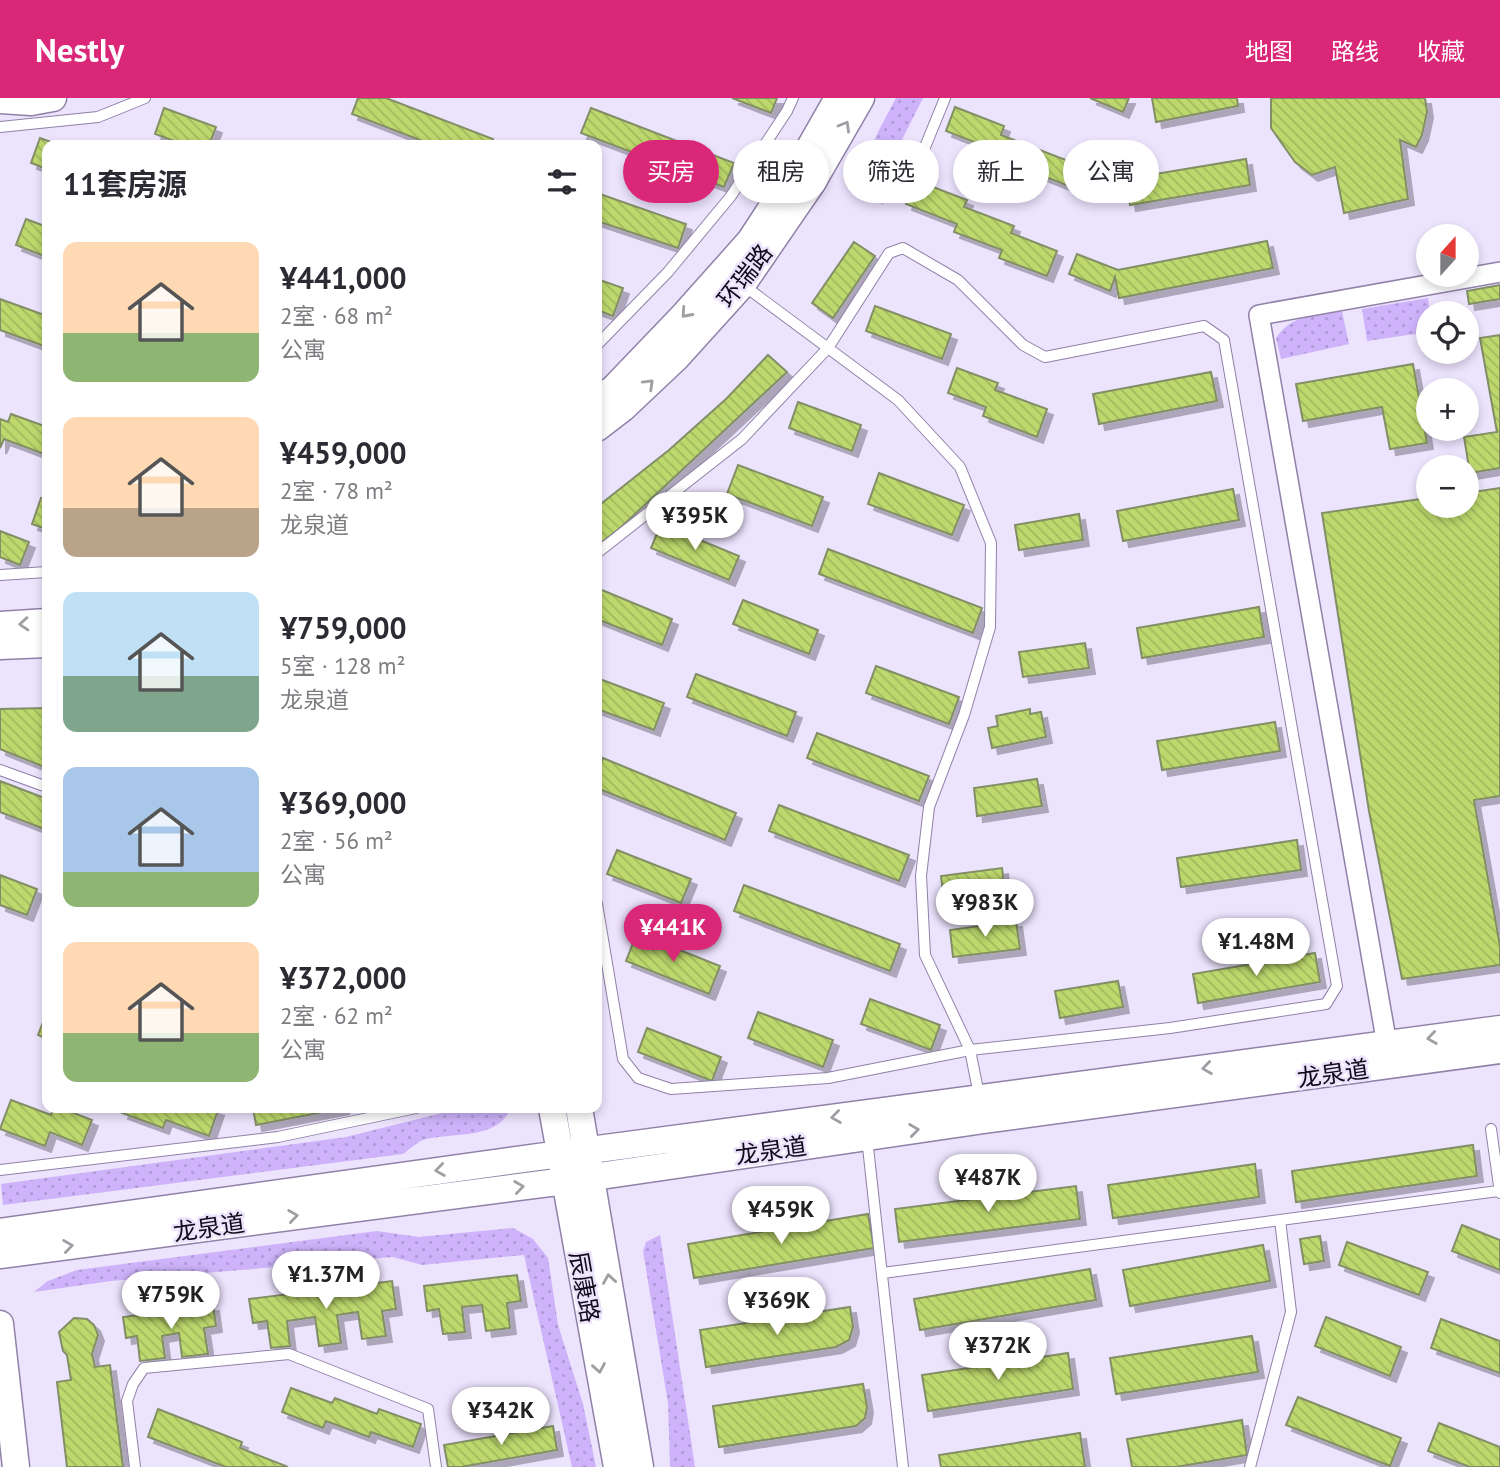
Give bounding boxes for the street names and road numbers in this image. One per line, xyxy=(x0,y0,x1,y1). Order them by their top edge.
street label: 环瑞路 xyxy=(710,238,779,314)
street label: 龙泉道 xyxy=(1295,1053,1371,1094)
street label: 龙泉道 xyxy=(733,1130,809,1171)
street label: 龙泉道 xyxy=(171,1207,247,1248)
street label: 辰康路 xyxy=(563,1249,606,1325)

